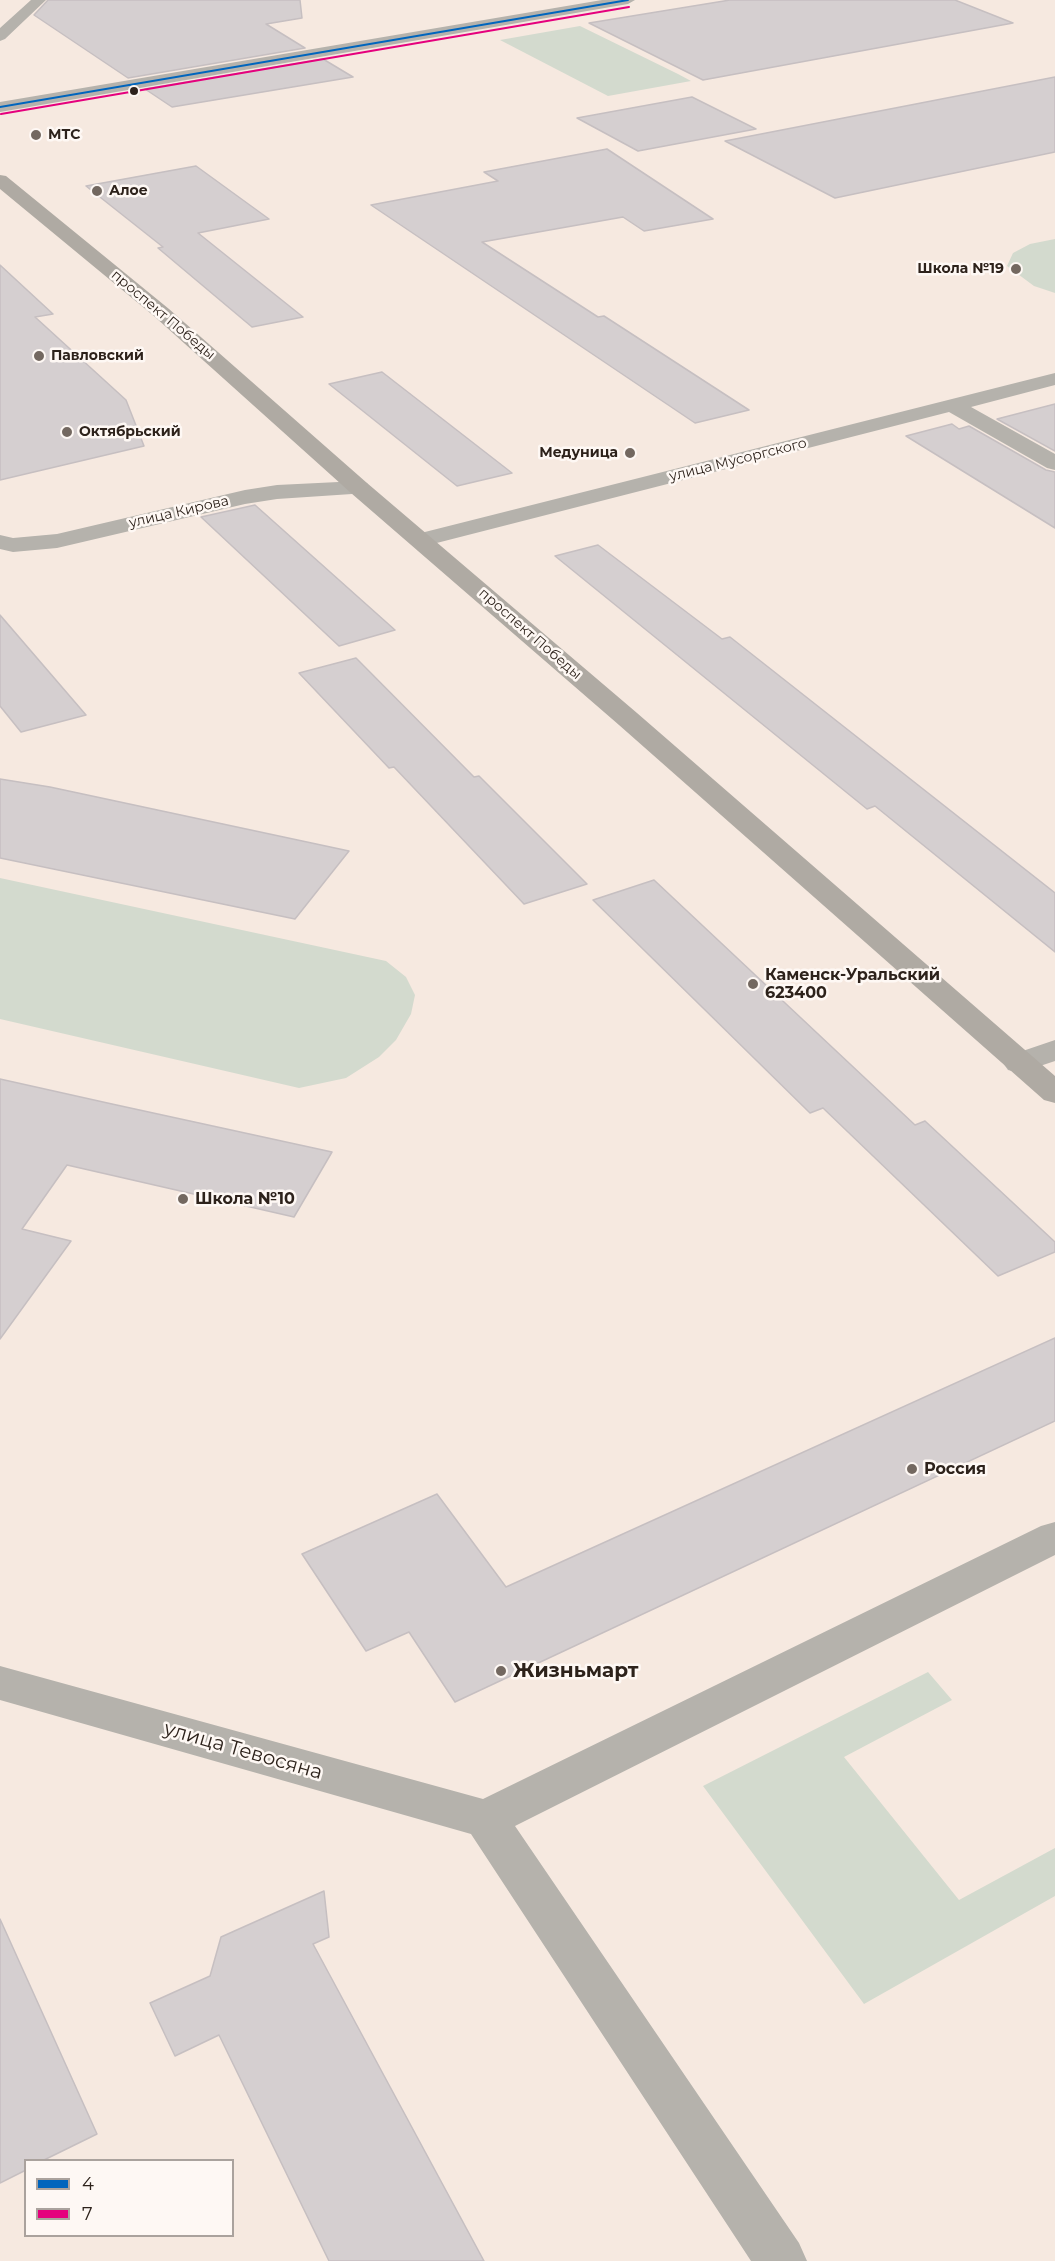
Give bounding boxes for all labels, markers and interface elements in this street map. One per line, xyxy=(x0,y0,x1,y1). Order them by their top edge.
unlabelled marker xyxy=(128,85,140,97)
place label: МТС xyxy=(48,127,80,143)
marker: МТС xyxy=(29,128,43,142)
place label: Алое xyxy=(109,183,148,199)
marker: Алое xyxy=(90,184,104,198)
place label: Школа №19 xyxy=(917,261,1004,277)
marker: Школа №19 xyxy=(1009,262,1023,276)
street label: проспект Победы xyxy=(108,267,218,363)
place label: Павловский xyxy=(51,348,144,364)
marker: Павловский xyxy=(32,349,46,363)
place label: Октябрьский xyxy=(79,424,181,440)
marker: Октябрьский xyxy=(60,425,74,439)
street label: улица Мусоргского xyxy=(668,435,808,485)
place label: Медуница xyxy=(539,445,618,461)
marker: Медуница xyxy=(623,446,637,460)
street label: улица Кирова xyxy=(127,492,231,532)
street label: проспект Победы xyxy=(475,585,585,683)
place label: Каменск-Уральский 623400 xyxy=(765,965,940,1003)
marker: Каменск-Уральский 623400 xyxy=(746,977,760,991)
place label: Школа №10 xyxy=(195,1189,295,1209)
marker: Школа №10 xyxy=(176,1192,190,1206)
place label: Россия xyxy=(924,1459,986,1479)
marker: Россия xyxy=(905,1462,919,1476)
place label: Жизньмарт xyxy=(513,1659,638,1683)
marker: Жизньмарт xyxy=(494,1664,508,1678)
street label: улица Тевосяна xyxy=(161,1717,325,1785)
legend xyxy=(24,2159,234,2237)
text: 4 xyxy=(82,2173,94,2195)
text: 7 xyxy=(82,2203,93,2225)

